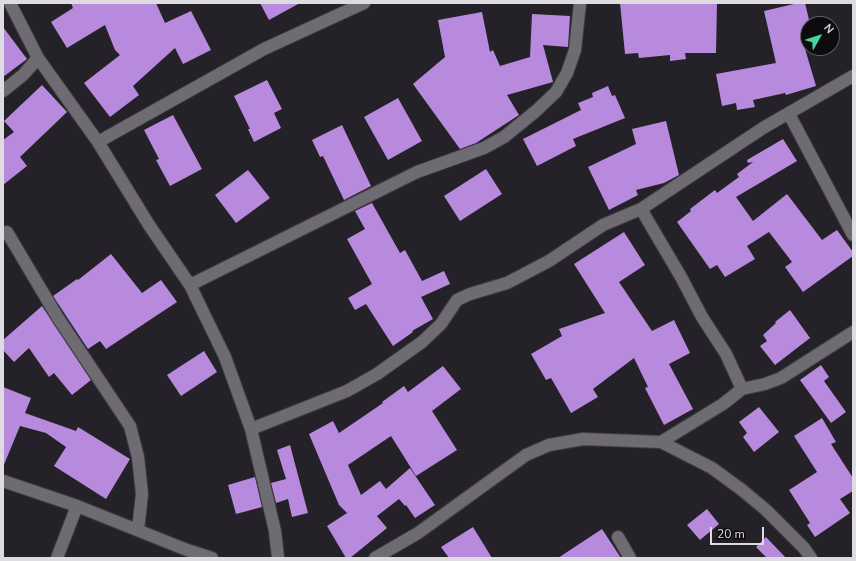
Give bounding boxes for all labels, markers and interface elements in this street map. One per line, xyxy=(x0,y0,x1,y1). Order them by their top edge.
north arrow xyxy=(800,16,840,56)
text: N xyxy=(821,21,837,37)
scale bar xyxy=(712,519,766,545)
text: 20 m xyxy=(717,526,745,542)

